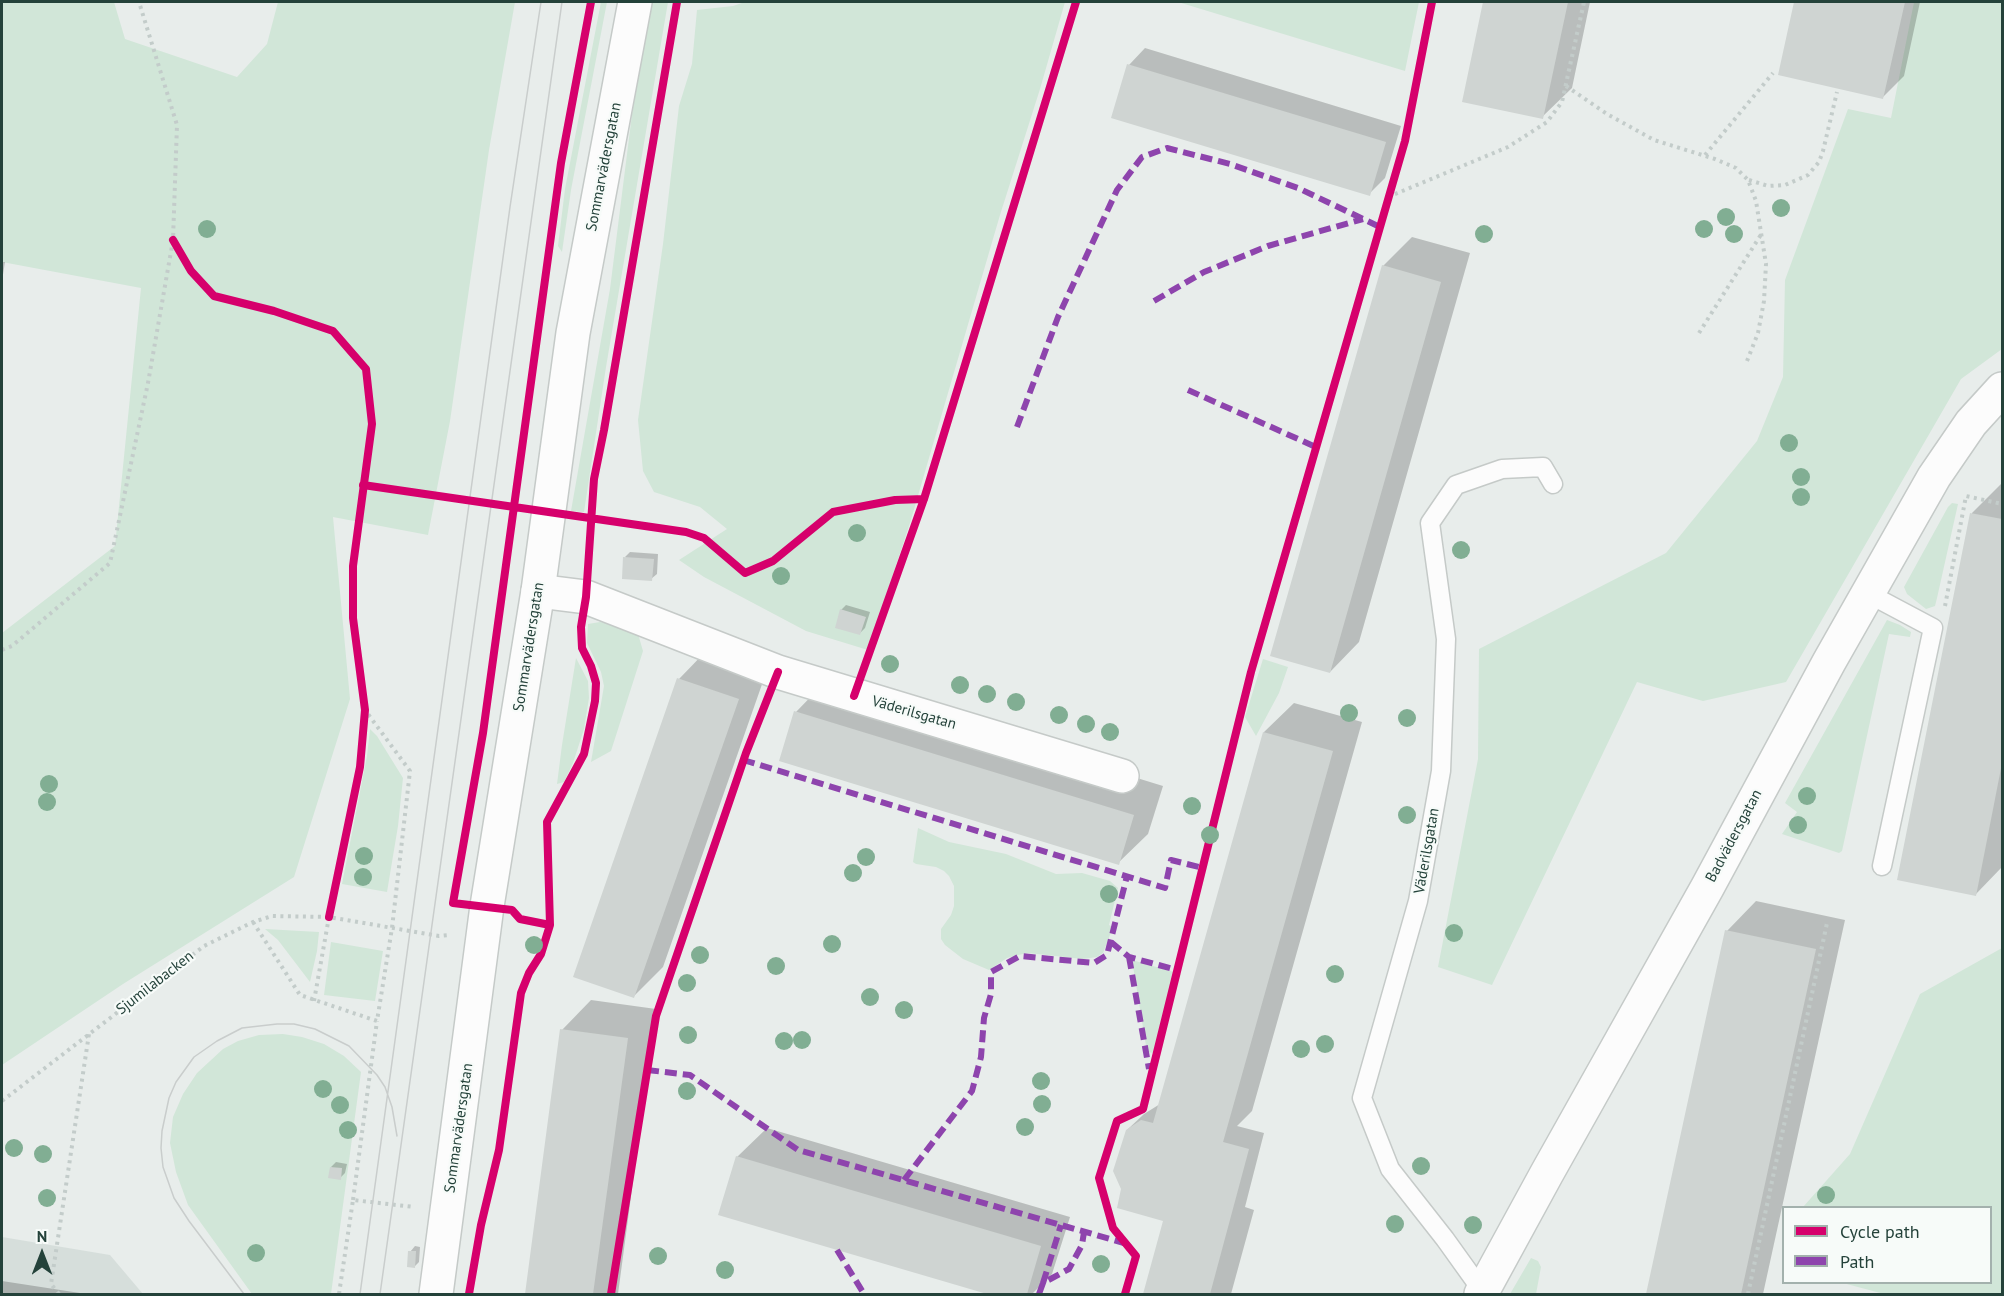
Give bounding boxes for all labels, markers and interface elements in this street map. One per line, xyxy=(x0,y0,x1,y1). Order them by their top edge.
street label: Sommarvädersgatan xyxy=(583,101,625,233)
street label: Sommarvädersgatan xyxy=(510,581,548,713)
street label: Väderilsgatan xyxy=(870,692,958,734)
street label: Badvädersgatan xyxy=(1702,787,1766,885)
street label: Väderilsgatan xyxy=(1411,807,1443,895)
street label: Sjumilabacken xyxy=(113,947,197,1019)
street label: Sommarvädersgatan xyxy=(441,1062,477,1194)
legend xyxy=(1782,1206,1992,1284)
text: Cycle path xyxy=(1840,1220,1920,1243)
north arrow xyxy=(12,1224,72,1284)
text: N xyxy=(37,1226,47,1246)
text: Path xyxy=(1840,1250,1874,1273)

